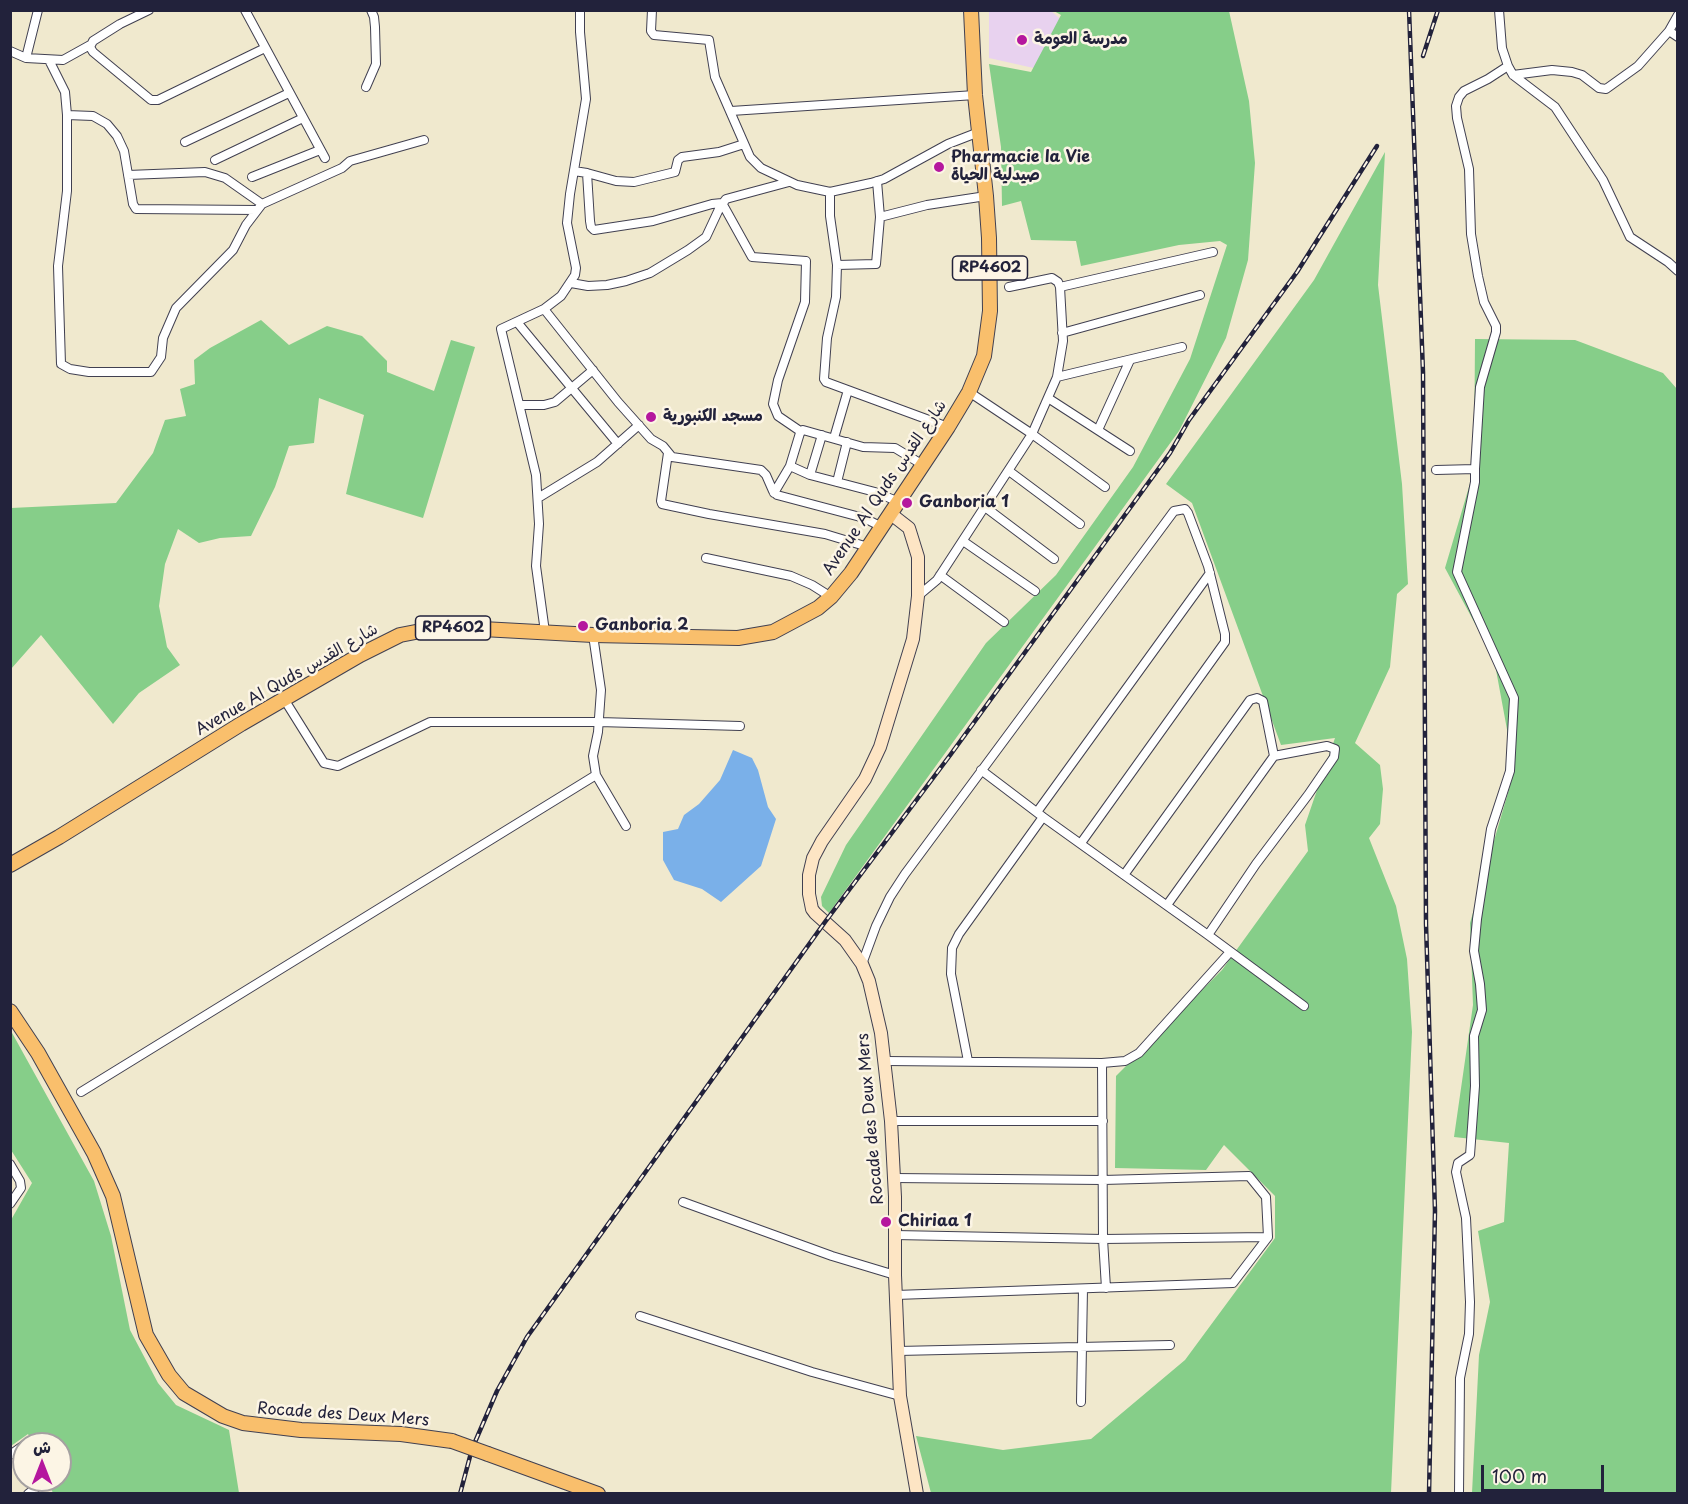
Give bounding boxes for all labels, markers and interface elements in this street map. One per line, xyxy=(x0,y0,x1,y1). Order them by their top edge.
place label: مدرسة العومة xyxy=(1034,30,1128,50)
marker: مدرسة العومة xyxy=(1015,33,1029,47)
place label: Pharmacie la Vie صيدلية الحياة xyxy=(951,148,1090,186)
marker: Pharmacie la Vie صيدلية الحياة xyxy=(932,160,946,174)
road number: RP4602 xyxy=(952,256,1028,280)
street label: Avenue Al Quds شارع القدس xyxy=(819,397,951,579)
place label: مسجد الكنبورية xyxy=(663,407,763,427)
marker: مسجد الكنبورية xyxy=(644,410,658,424)
place label: Ganboria 1 xyxy=(919,493,1009,513)
marker: Ganboria 1 xyxy=(900,496,914,510)
road number: RP4602 xyxy=(416,616,490,640)
place label: Ganboria 2 xyxy=(595,616,688,636)
marker: Ganboria 2 xyxy=(576,619,590,633)
street label: Avenue Al Quds شارع القدس xyxy=(192,620,382,740)
street label: Rocade des Deux Mers xyxy=(854,1032,888,1206)
place label: Chiriaa 1 xyxy=(898,1212,972,1232)
marker: Chiriaa 1 xyxy=(879,1215,893,1229)
street label: Rocade des Deux Mers xyxy=(256,1399,430,1431)
north arrow xyxy=(12,1432,72,1492)
text: ش xyxy=(33,1434,51,1458)
scale bar xyxy=(1484,1453,1607,1491)
text: 100 m xyxy=(1492,1462,1547,1489)

